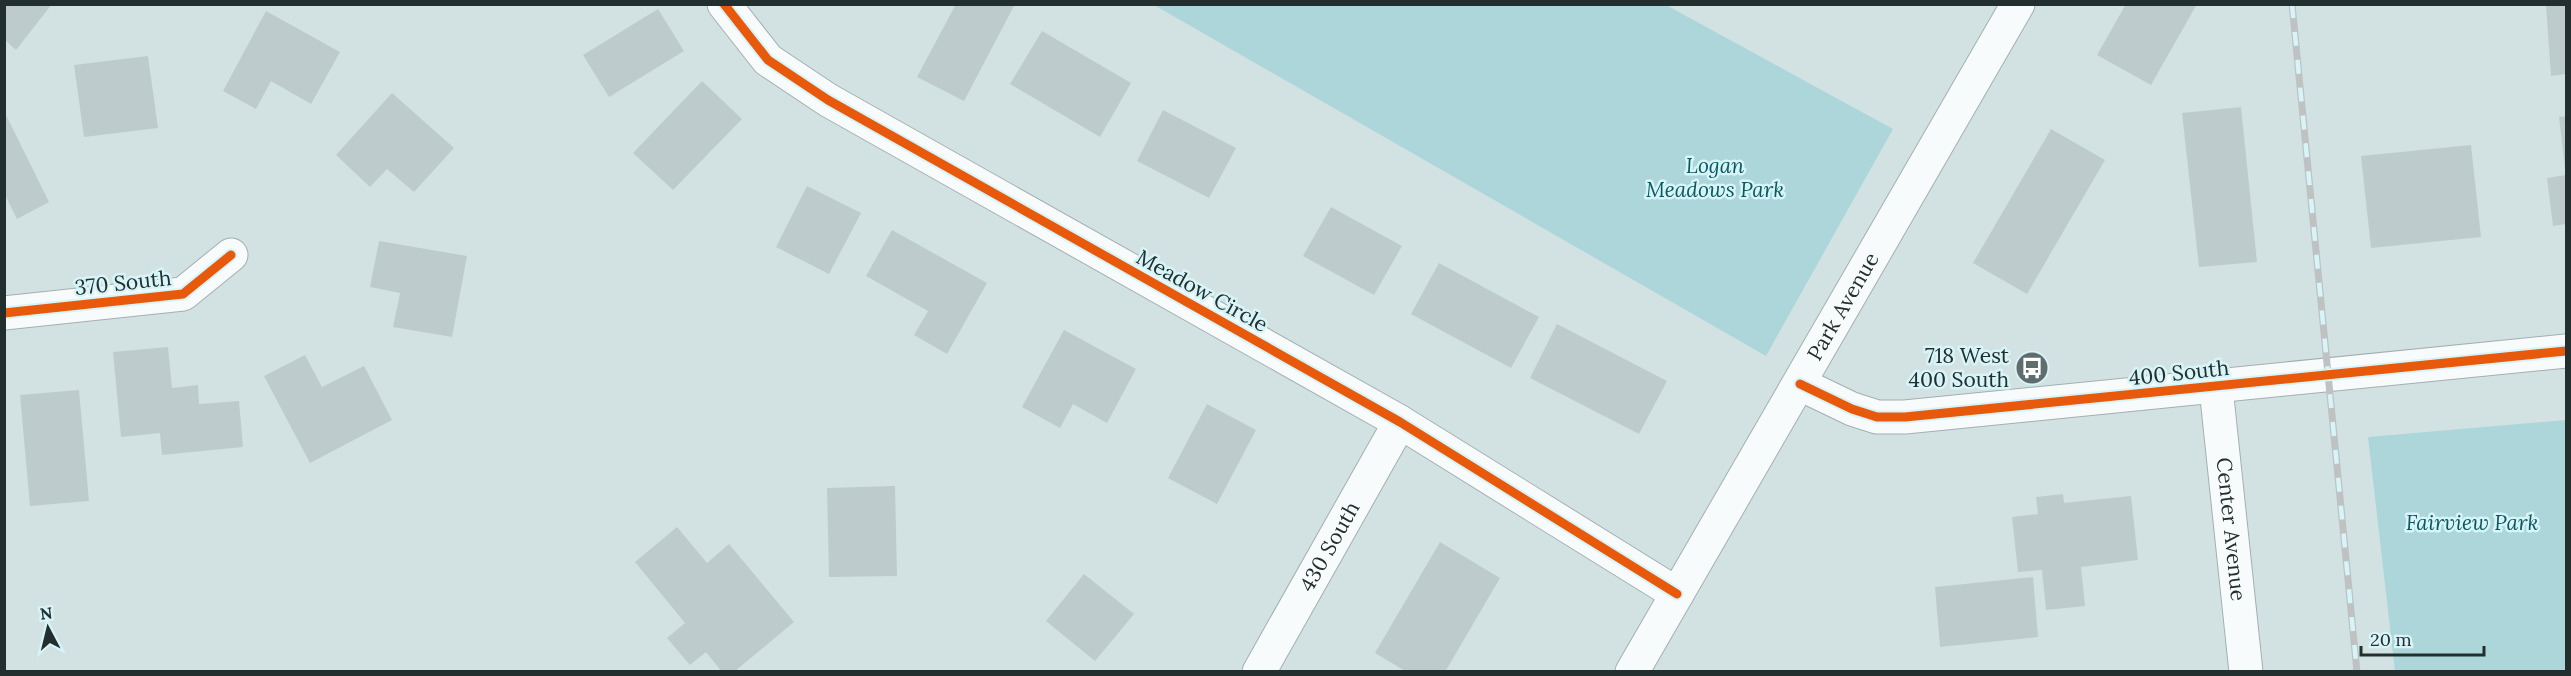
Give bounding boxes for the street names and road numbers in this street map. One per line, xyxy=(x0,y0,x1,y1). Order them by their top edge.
street label: Meadow Circle xyxy=(1132,243,1273,338)
street label: Park Avenue xyxy=(1801,247,1885,365)
street label: 370 South xyxy=(73,264,173,301)
street label: 400 South xyxy=(2128,354,2230,391)
street label: Center Avenue xyxy=(2210,456,2252,602)
street label: 430 South xyxy=(1293,497,1365,596)

